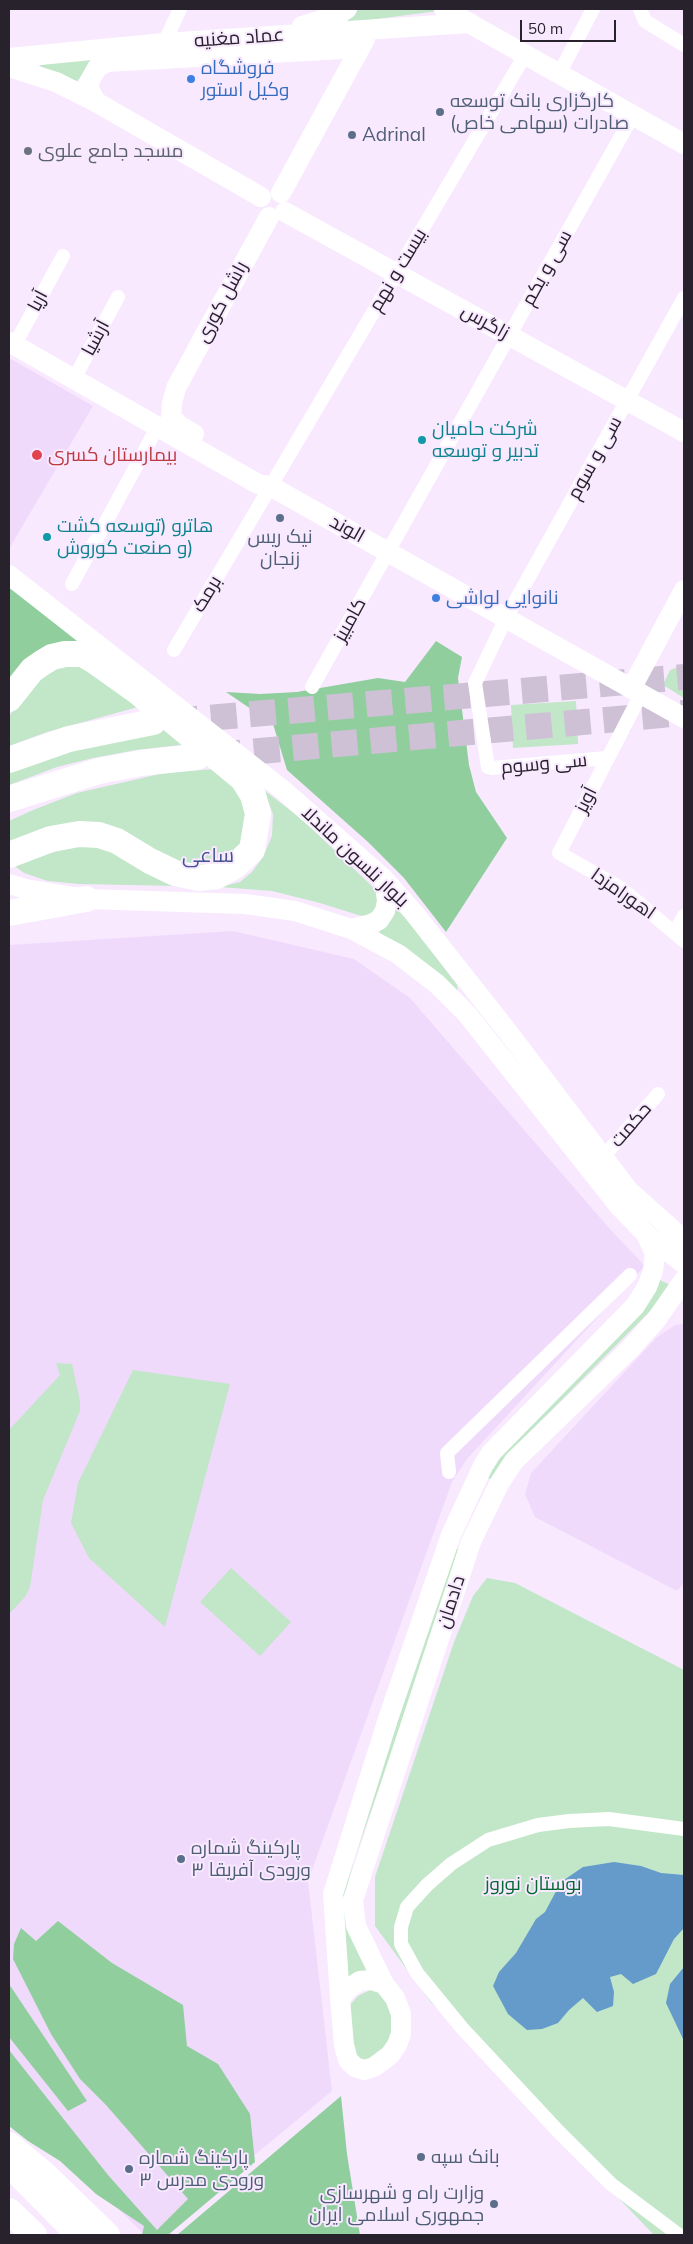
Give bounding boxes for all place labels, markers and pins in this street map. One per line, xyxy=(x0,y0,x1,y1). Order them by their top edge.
place label: فروشگاه وکیل استور xyxy=(201,57,289,101)
marker: فروشگاه وکیل استور xyxy=(185,73,197,85)
place label: کارگزاری بانک توسعه صادرات (سهامی خاص) xyxy=(450,90,629,134)
marker: کارگزاری بانک توسعه صادرات (سهامی خاص) xyxy=(434,106,446,118)
place label: Adrinal xyxy=(362,124,426,146)
marker: Adrinal xyxy=(346,129,358,141)
place label: مسجد جامع علوی xyxy=(38,140,184,162)
marker: مسجد جامع علوی xyxy=(22,145,34,157)
place label: شرکت حامیان تدبیر و توسعه xyxy=(432,418,539,462)
marker: شرکت حامیان تدبیر و توسعه xyxy=(416,434,428,446)
place label: بیمارستان کسری xyxy=(48,444,177,466)
marker: بیمارستان کسری xyxy=(30,448,44,462)
marker: نیک ریس زنجان xyxy=(274,512,286,524)
place label: هاترو (توسعه کشت و صنعت کوروش) xyxy=(57,515,213,559)
place label: نیک ریس زنجان xyxy=(248,526,312,570)
marker: هاترو (توسعه کشت و صنعت کوروش) xyxy=(41,531,53,543)
place label: نانوایی لواشی xyxy=(446,587,558,609)
marker: نانوایی لواشی xyxy=(430,592,442,604)
place label: پارکینگ شماره ۳ ورودی آفریقا xyxy=(191,1837,311,1881)
marker: پارکینگ شماره ۳ ورودی آفریقا xyxy=(175,1853,187,1865)
place label: بانک سپه xyxy=(431,2146,500,2168)
place label: پارکینگ شماره ۳ ورودی مدرس xyxy=(139,2147,264,2191)
marker: بانک سپه xyxy=(415,2151,427,2163)
marker: پارکینگ شماره ۳ ورودی مدرس xyxy=(123,2163,135,2175)
place label: وزارت راه و شهرسازی جمهوری اسلامی ایران xyxy=(309,2182,484,2226)
marker: وزارت راه و شهرسازی جمهوری اسلامی ایران xyxy=(488,2198,500,2210)

